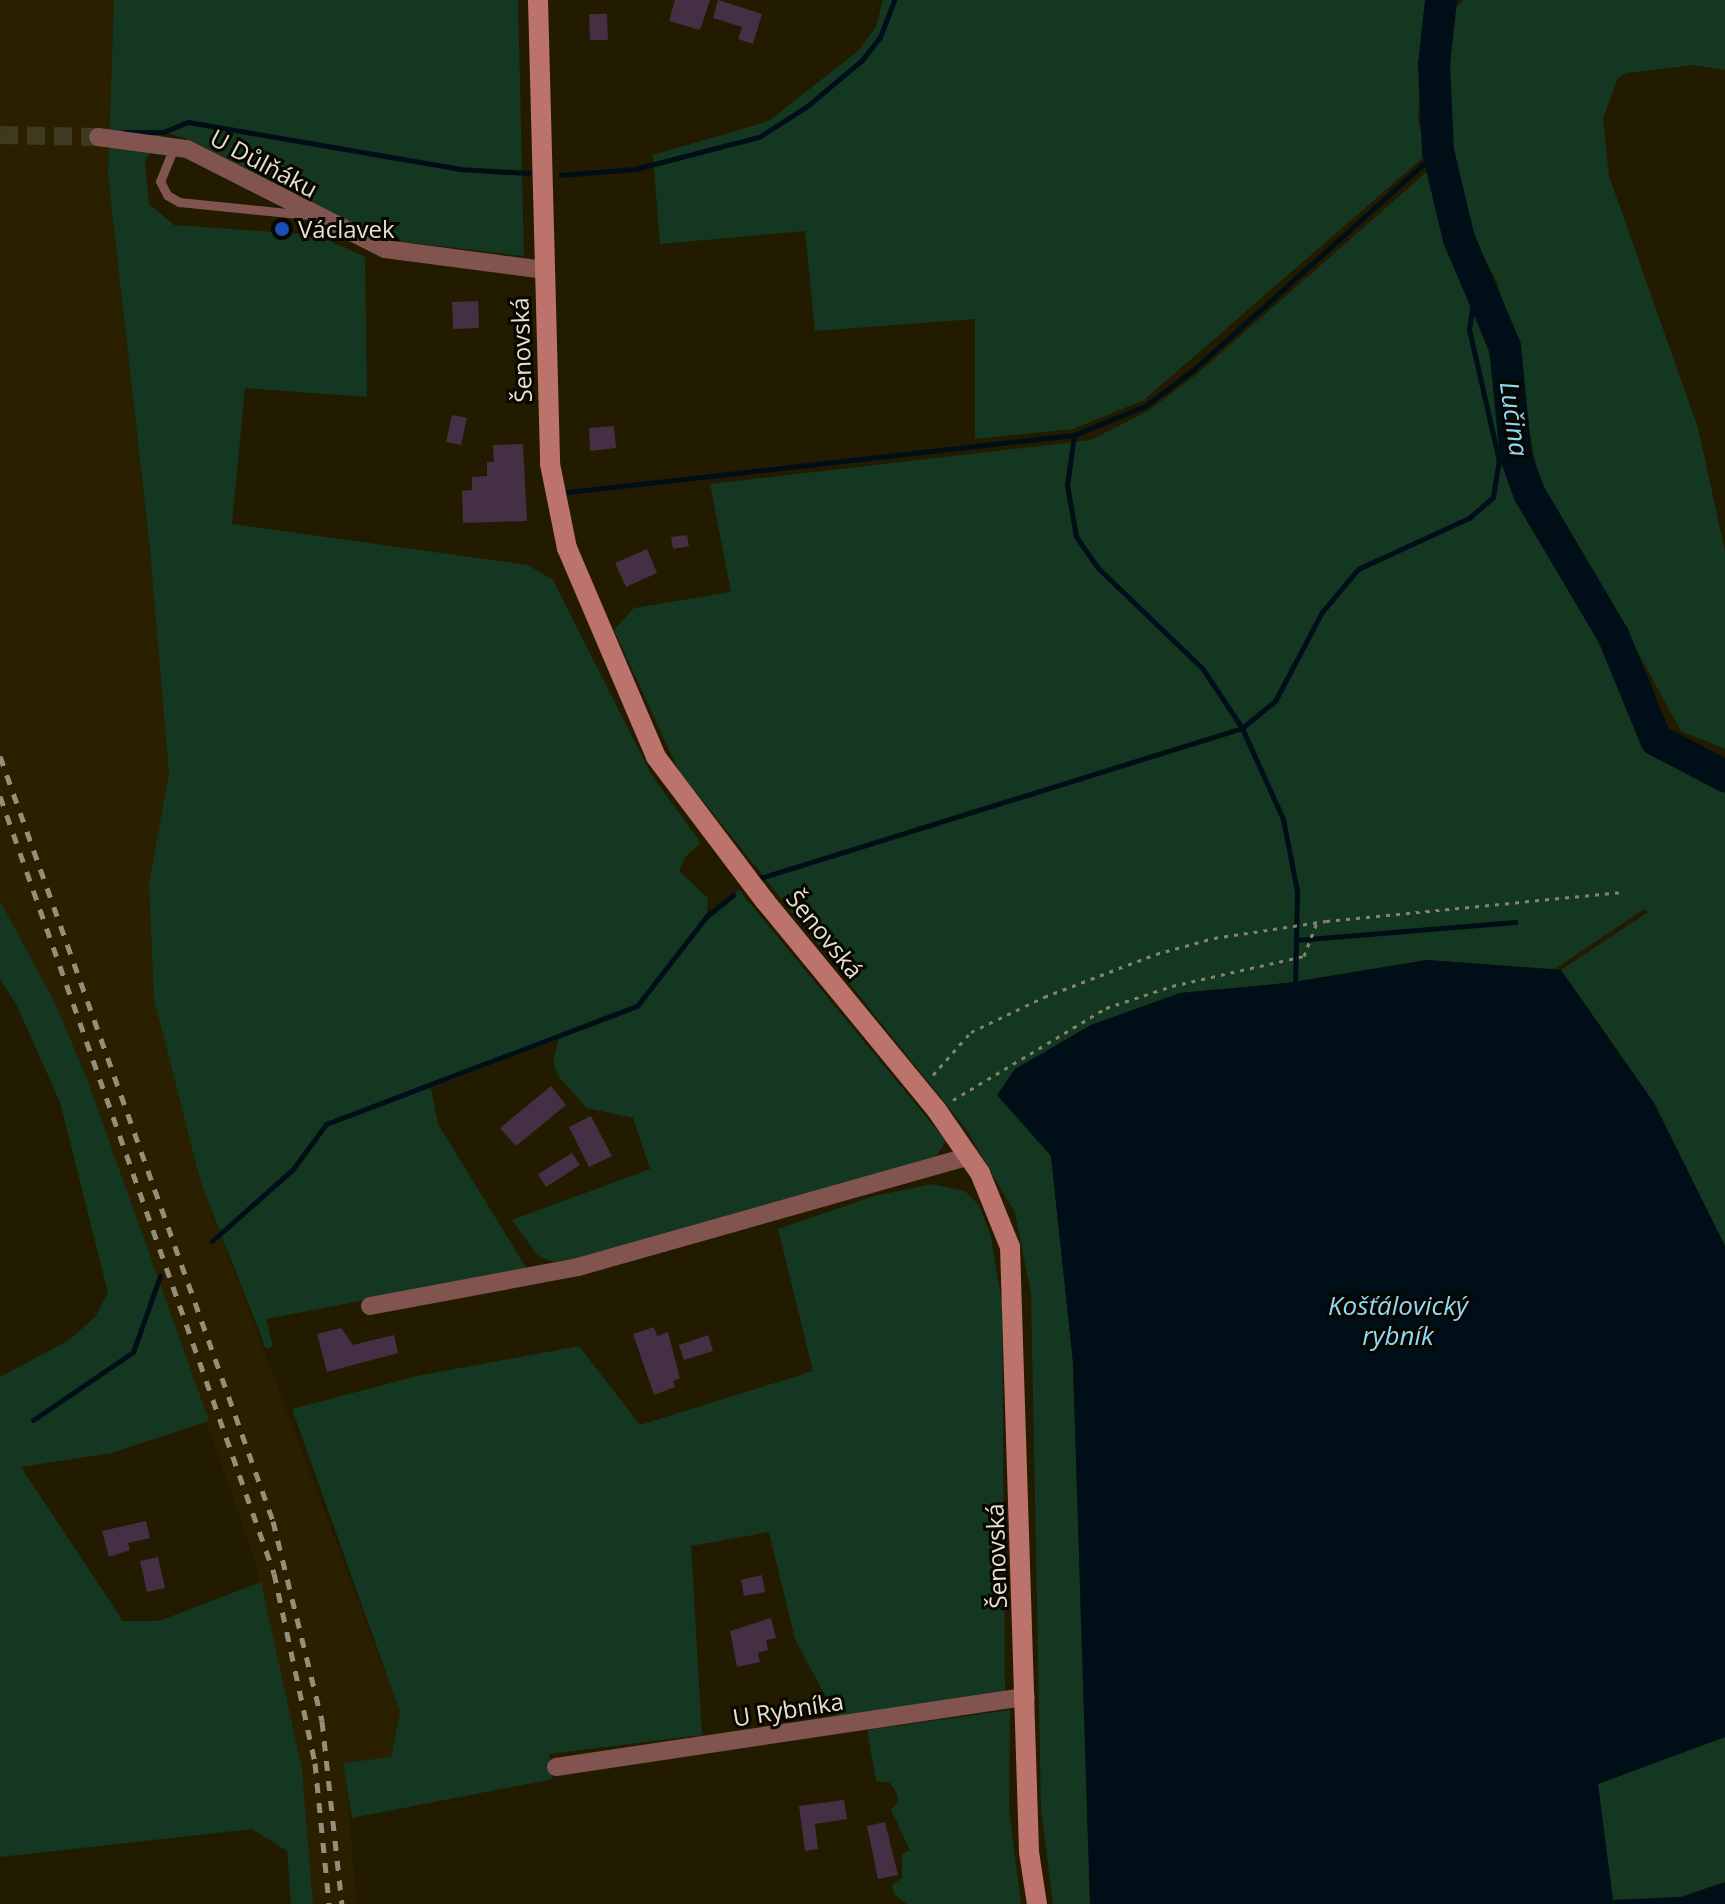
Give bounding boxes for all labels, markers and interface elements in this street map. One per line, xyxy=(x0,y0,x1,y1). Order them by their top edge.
street label: U Důlňáku xyxy=(205,123,323,203)
place label: Václavek xyxy=(298,215,395,243)
marker: Václavek xyxy=(273,220,291,238)
street label: Šenovská xyxy=(505,297,537,403)
water label: Lučina xyxy=(1493,379,1535,459)
street label: Šenovská xyxy=(781,884,869,984)
water label: Košťálovický rybník xyxy=(1328,1290,1468,1352)
street label: Šenovská xyxy=(980,1503,1012,1609)
street label: U Rybníka xyxy=(730,1686,846,1732)

